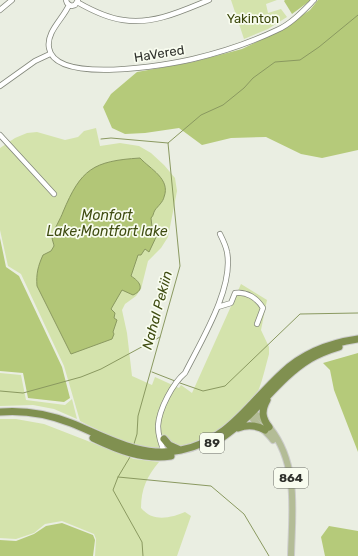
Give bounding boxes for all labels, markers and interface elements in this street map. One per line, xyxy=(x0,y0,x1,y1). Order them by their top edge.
park label: Yakinton xyxy=(227,11,279,26)
street label: HaVered xyxy=(133,42,185,65)
water label: Monfort Lake;Montfort lake xyxy=(46,207,168,240)
water label: Nahal Pekiin xyxy=(139,269,176,351)
road number: 89 xyxy=(200,433,224,453)
road number: 864 xyxy=(274,468,308,488)

